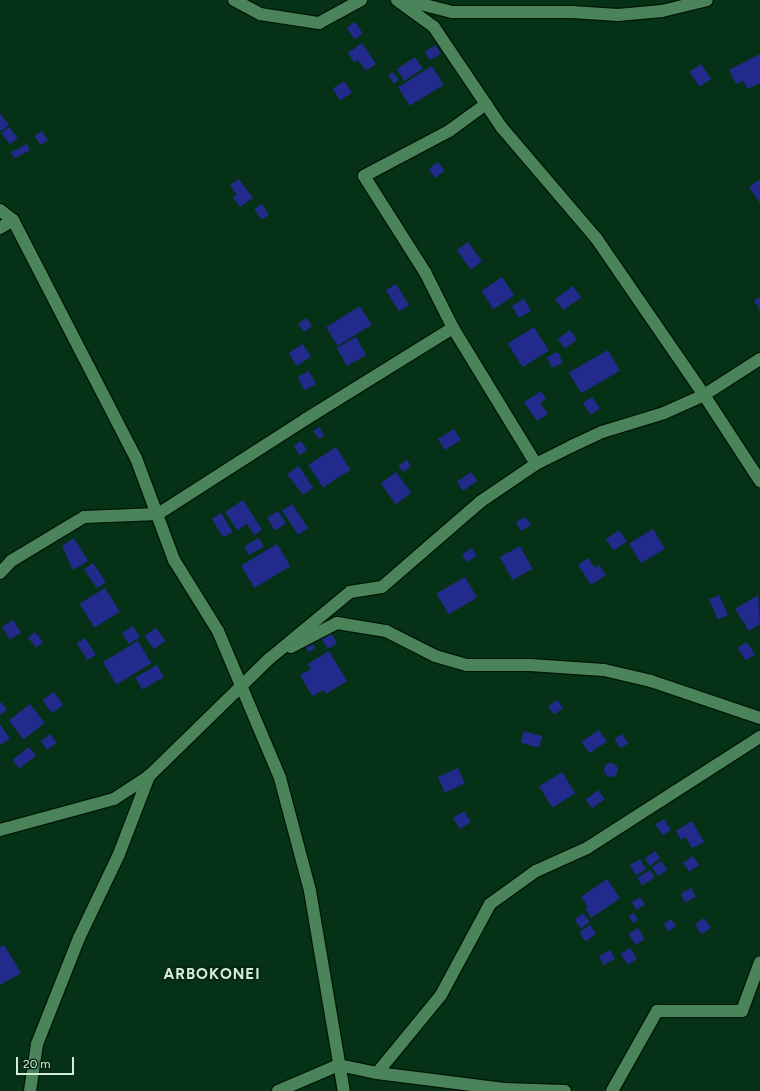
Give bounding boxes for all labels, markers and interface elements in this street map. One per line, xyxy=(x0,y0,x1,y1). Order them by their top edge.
district label: ARBOKONEI xyxy=(164,966,260,984)
scale bar xyxy=(18,1049,76,1075)
text: 20 m xyxy=(23,1057,51,1071)

